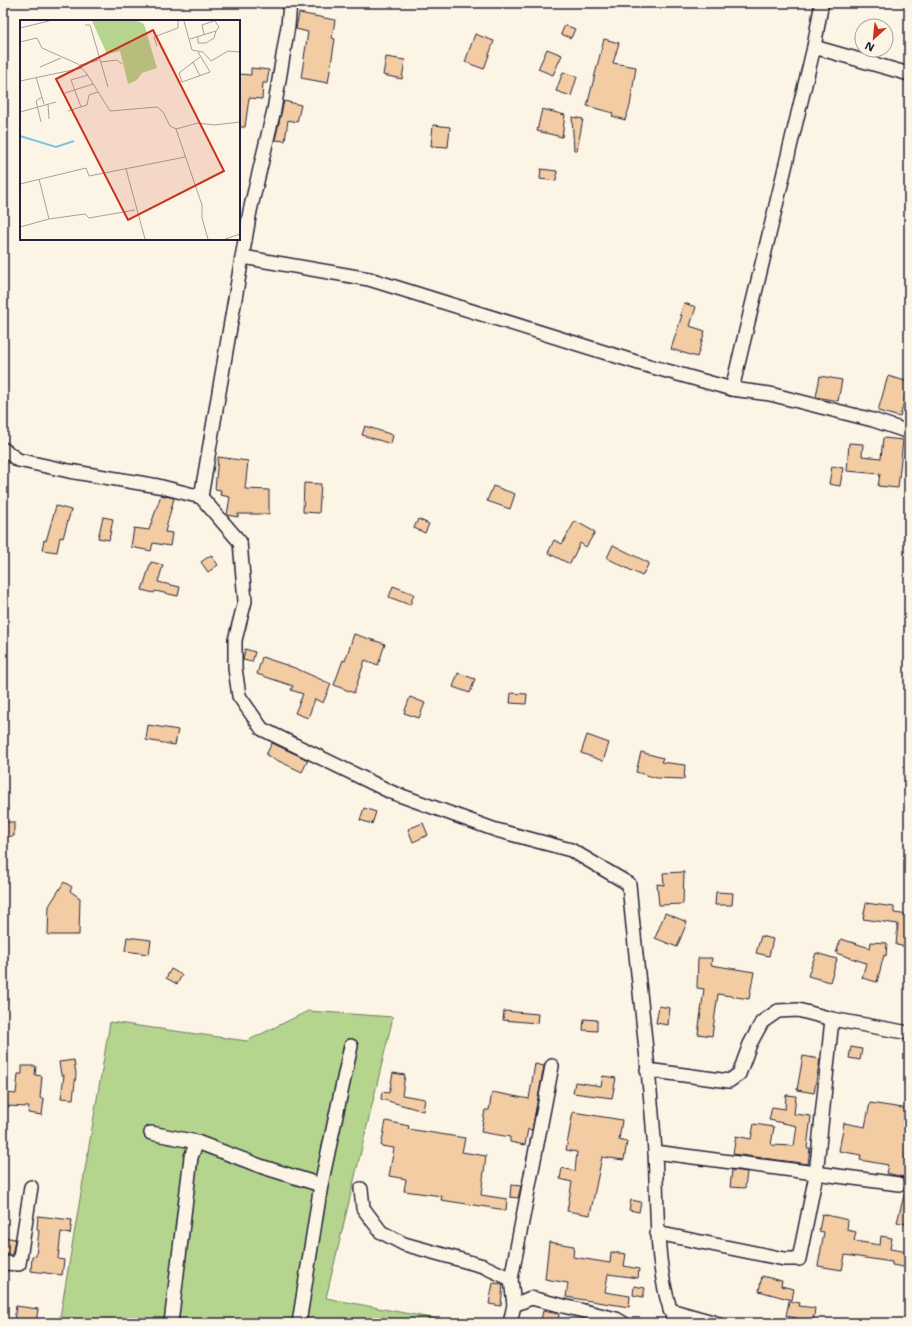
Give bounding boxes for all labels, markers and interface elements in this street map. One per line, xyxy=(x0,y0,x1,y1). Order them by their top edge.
north arrow xyxy=(854,18,894,58)
inset map xyxy=(20,20,240,240)
text: N xyxy=(862,38,877,55)

